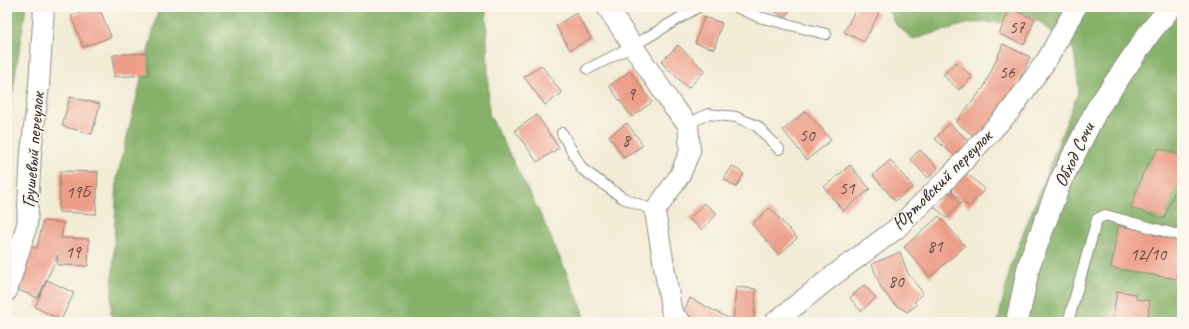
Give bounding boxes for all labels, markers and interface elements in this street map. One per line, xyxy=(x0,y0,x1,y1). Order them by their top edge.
house number: 57 xyxy=(1009,17,1026,38)
house number: 56 xyxy=(999,62,1016,83)
house number: 9 xyxy=(627,84,636,105)
street label: Грушевый переулок xyxy=(16,89,50,209)
street label: Обход Сочи xyxy=(1048,117,1101,191)
street label: Юртовский переулок xyxy=(887,123,999,235)
house number: 50 xyxy=(799,125,816,146)
house number: 8 xyxy=(622,130,632,151)
house number: 51 xyxy=(839,178,856,199)
house number: 19Б xyxy=(66,182,93,203)
house number: 81 xyxy=(927,236,944,257)
house number: 19 xyxy=(65,242,82,263)
house number: 12/10 xyxy=(1130,244,1167,265)
house number: 80 xyxy=(888,271,905,292)

